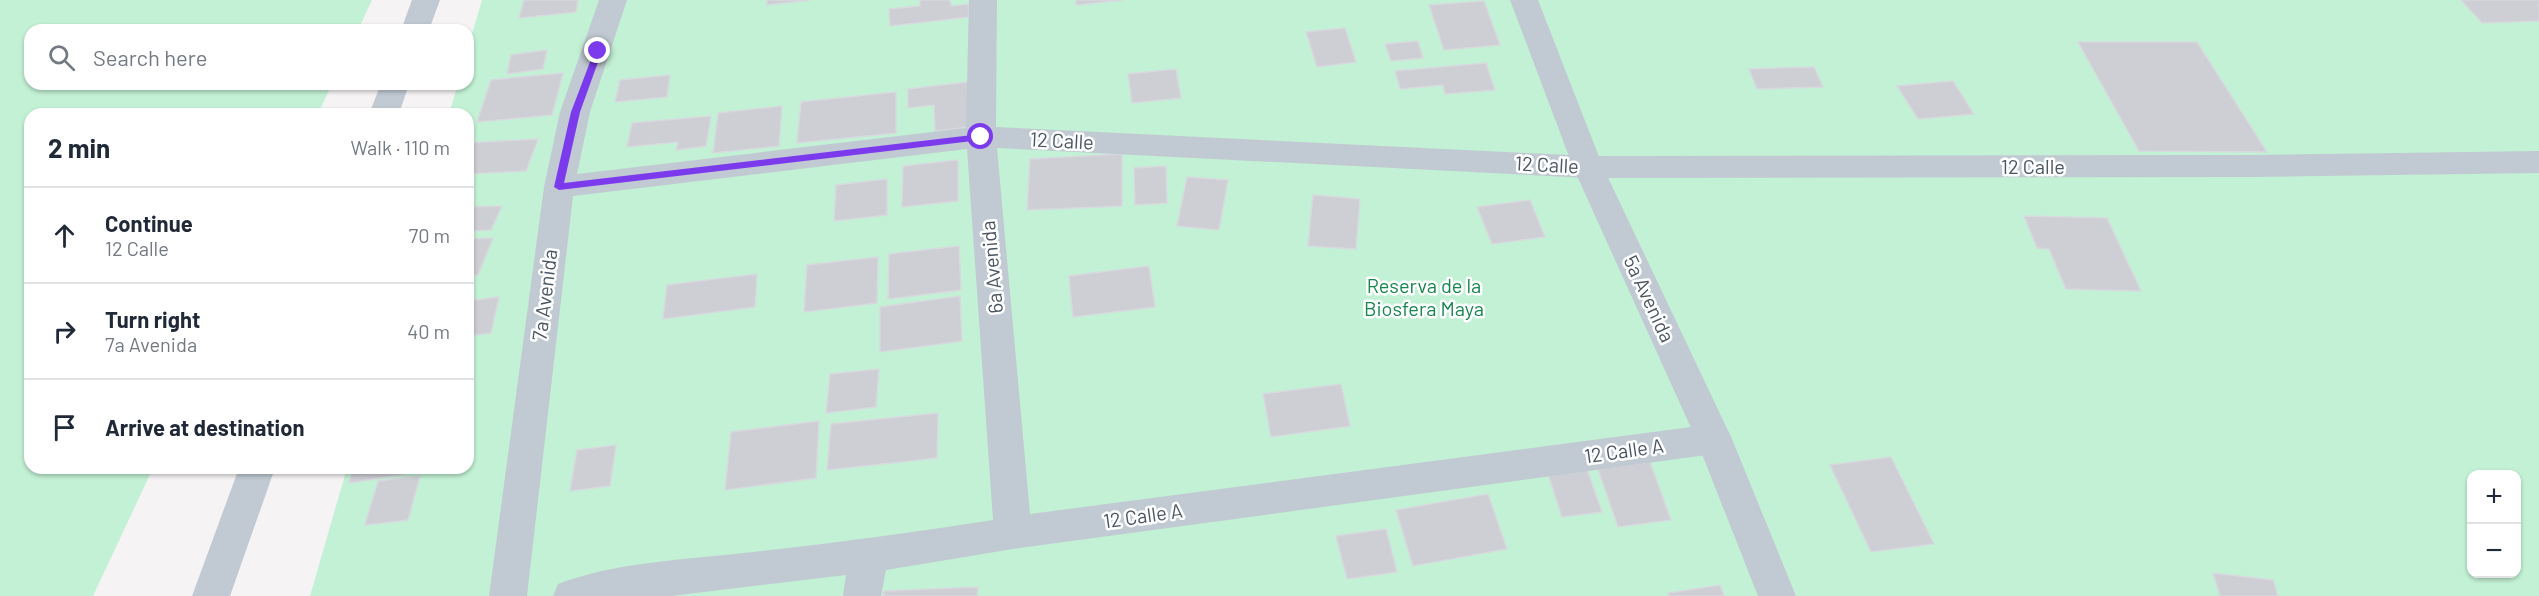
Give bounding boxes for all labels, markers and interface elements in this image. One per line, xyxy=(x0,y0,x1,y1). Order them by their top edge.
search box xyxy=(24,24,474,90)
route end xyxy=(584,37,610,63)
icon: search xyxy=(45,41,78,74)
text: Search here xyxy=(93,44,207,70)
route start xyxy=(967,123,993,149)
street label: 12 Calle xyxy=(1030,126,1095,154)
text: 2 min xyxy=(48,132,110,163)
text: Walk · 110 m xyxy=(350,135,450,159)
street label: 12 Calle xyxy=(1515,150,1580,178)
street label: 12 Calle xyxy=(2001,154,2065,178)
text: Continue xyxy=(105,210,193,236)
icon: ahead xyxy=(48,219,81,252)
street label: 6a Avenida xyxy=(975,220,1007,314)
text: 70 m xyxy=(409,223,450,247)
text: 12 Calle xyxy=(105,236,169,260)
street label: 7a Avenida xyxy=(526,248,562,342)
street label: 5a Avenida xyxy=(1619,251,1680,346)
park label: Reserva de la Biosfera Maya xyxy=(1364,273,1484,320)
text: Turn right xyxy=(105,306,200,332)
icon: right xyxy=(48,315,81,348)
text: 40 m xyxy=(407,319,450,343)
text: 7a Avenida xyxy=(105,332,197,356)
icon: arrive xyxy=(48,411,81,444)
text: Arrive at destination xyxy=(105,414,304,440)
street label: 12 Calle A xyxy=(1583,433,1665,467)
map controls xyxy=(2467,470,2521,578)
button: + xyxy=(2467,470,2521,524)
street label: 12 Calle A xyxy=(1102,498,1184,532)
button: − xyxy=(2467,524,2521,578)

